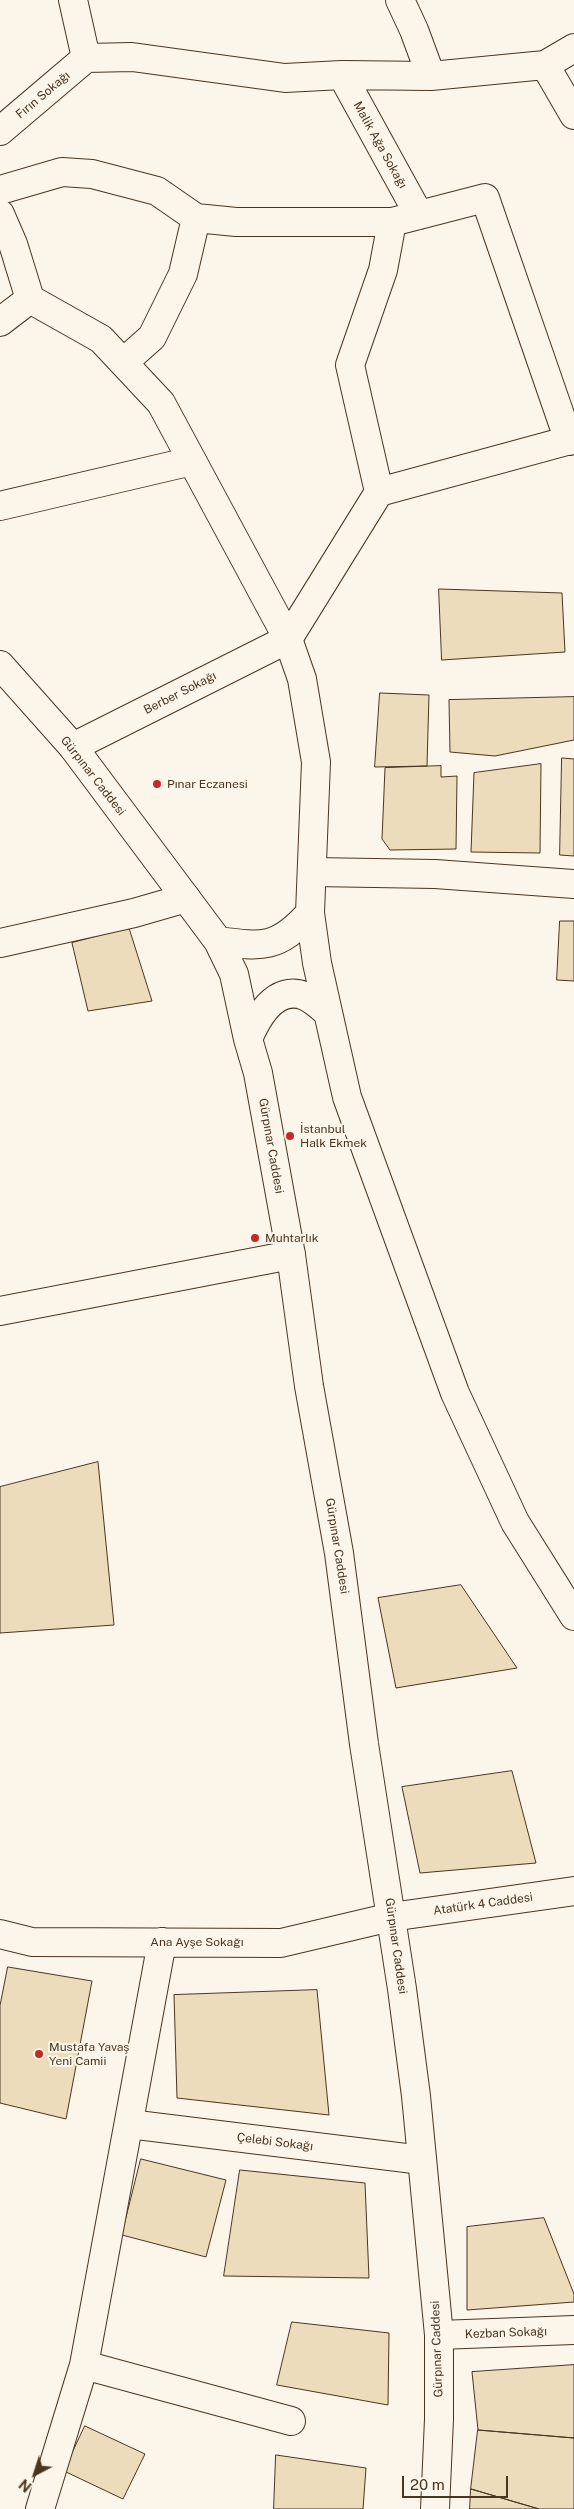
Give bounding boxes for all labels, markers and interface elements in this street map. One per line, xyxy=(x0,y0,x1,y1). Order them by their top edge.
street label: Fırın Sokağı xyxy=(13,68,73,122)
street label: Malik Ağa Sokağı xyxy=(350,99,410,191)
street label: Berber Sokağı xyxy=(141,669,219,717)
street label: Gürpınar Caddesi xyxy=(58,733,128,819)
place label: Pınar Eczanesi xyxy=(167,777,248,791)
marker: Pınar Eczanesi xyxy=(151,778,163,790)
street label: Gürpınar Caddesi xyxy=(256,1097,286,1195)
place label: İstanbul Halk Ekmek xyxy=(300,1122,367,1150)
marker: İstanbul Halk Ekmek xyxy=(284,1130,296,1142)
place label: Muhtarlık xyxy=(265,1231,319,1245)
marker: Muhtarlık xyxy=(249,1232,261,1244)
street label: Gürpınar Caddesi xyxy=(322,1497,352,1595)
street label: Atatürk 4 Caddesi xyxy=(432,1890,534,1918)
street label: Gürpınar Caddesi xyxy=(382,1897,410,1995)
street label: Ana Ayşe Sokağı xyxy=(150,1935,244,1949)
place label: Mustafa Yavaş Yeni Camii xyxy=(49,2040,129,2068)
marker: Mustafa Yavaş Yeni Camii xyxy=(33,2048,45,2060)
street label: Çelebi Sokağı xyxy=(236,2130,314,2154)
street label: Gürpınar Caddesi xyxy=(428,2300,446,2398)
street label: Kezban Sokağı xyxy=(465,2324,547,2342)
north arrow xyxy=(10,2449,60,2499)
scale bar xyxy=(404,2466,510,2498)
text: N xyxy=(16,2476,35,2495)
text: 20 m xyxy=(410,2476,445,2493)

